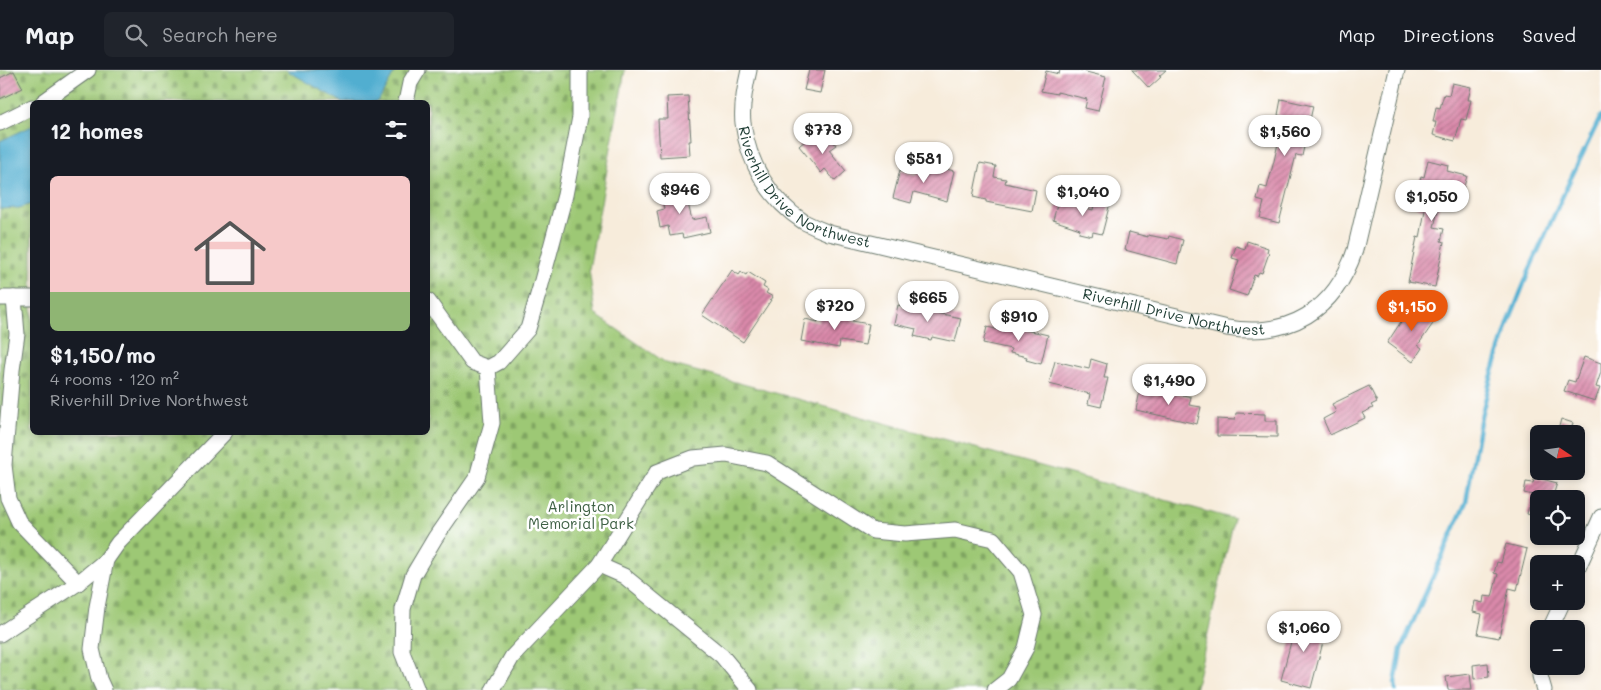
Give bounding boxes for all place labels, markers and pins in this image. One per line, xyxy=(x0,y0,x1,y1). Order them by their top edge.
pin: $773 xyxy=(793,112,853,155)
pin: $1,560 xyxy=(1244,114,1326,157)
pin: $581 xyxy=(894,142,954,184)
pin: $946 xyxy=(650,172,710,215)
pin: $1,040 xyxy=(1042,174,1124,217)
pin: $1,050 xyxy=(1391,180,1473,222)
pin: $665 xyxy=(898,280,958,323)
pin: $720 xyxy=(805,288,865,331)
pin: $1,150 xyxy=(1371,290,1453,332)
pin: $910 xyxy=(989,300,1049,342)
pin: $1,490 xyxy=(1128,364,1210,406)
pin: $1,060 xyxy=(1263,610,1345,653)

